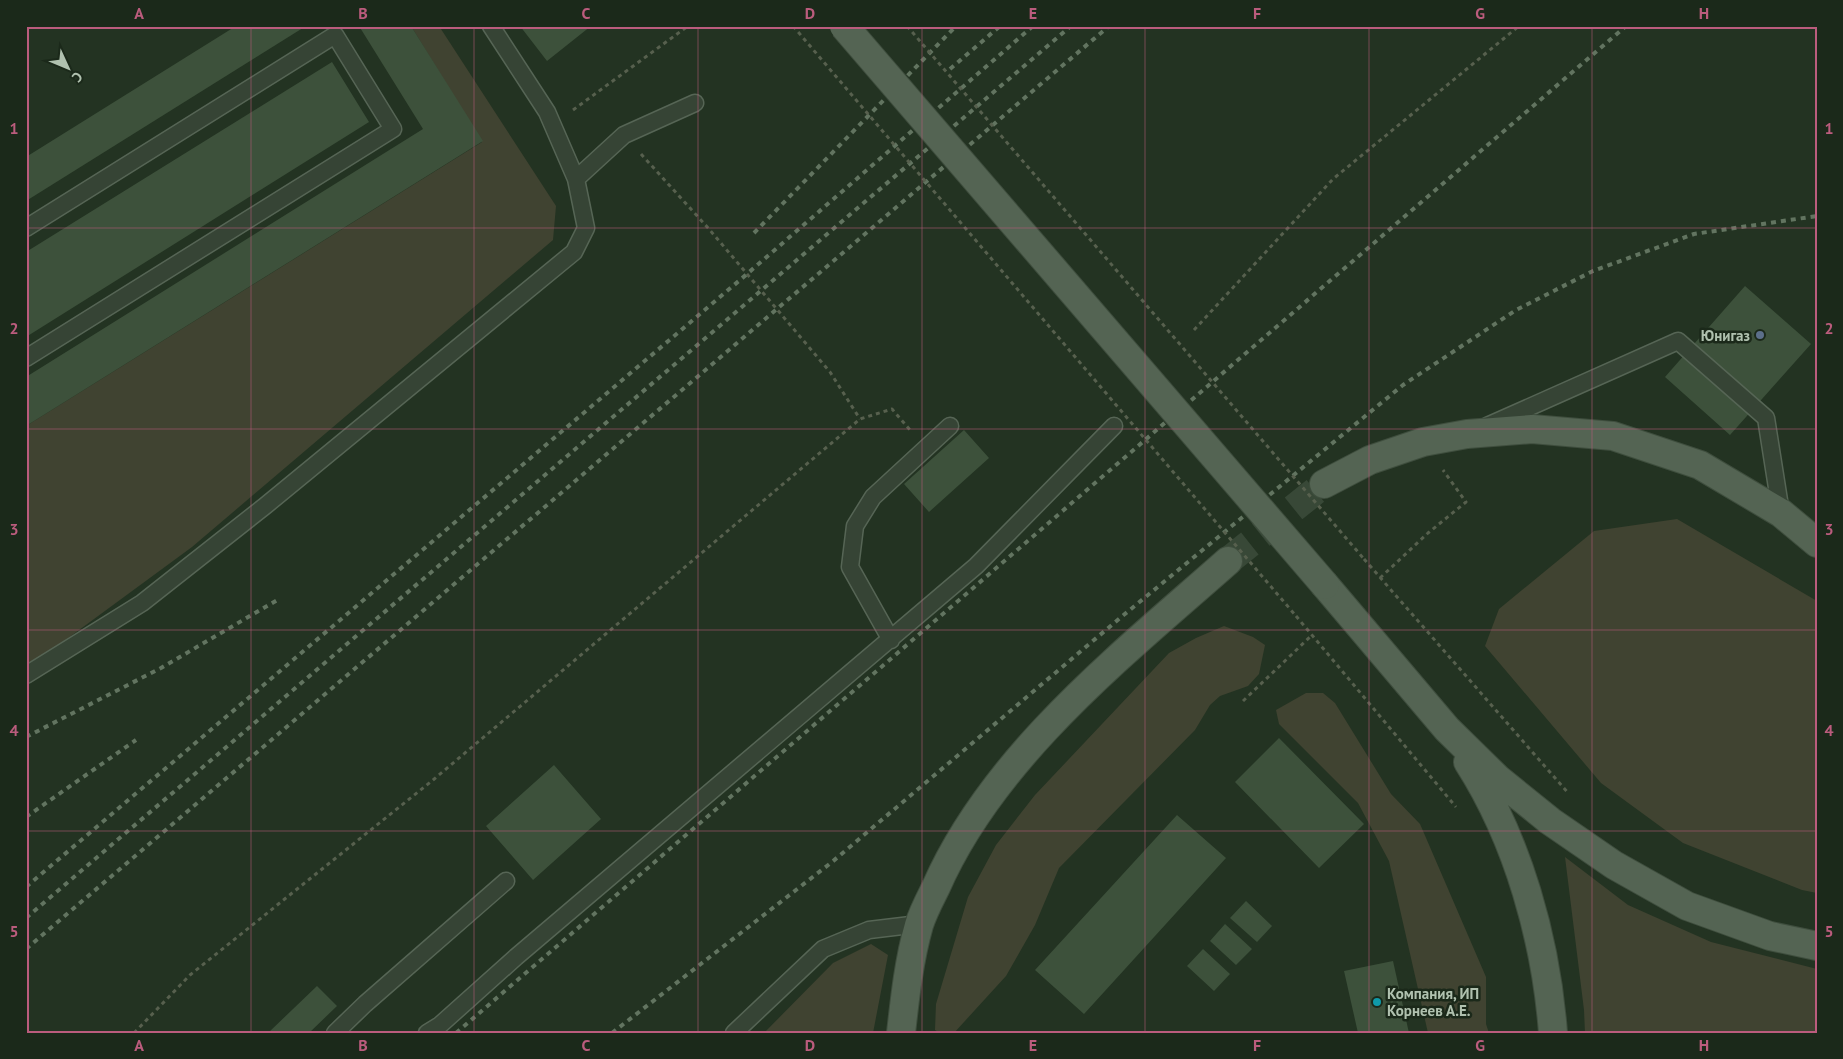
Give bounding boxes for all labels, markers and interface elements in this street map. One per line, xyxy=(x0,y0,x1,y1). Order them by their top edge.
text: A xyxy=(134,3,144,23)
text: B xyxy=(358,3,368,23)
text: C xyxy=(582,3,591,23)
text: D xyxy=(805,3,815,23)
text: E xyxy=(1029,3,1037,23)
text: F xyxy=(1253,3,1261,23)
text: G xyxy=(1475,3,1485,23)
text: H xyxy=(1699,3,1709,23)
north arrow xyxy=(42,42,92,92)
text: С xyxy=(68,68,87,86)
text: 1 xyxy=(9,118,19,138)
text: 1 xyxy=(1824,118,1834,138)
text: 2 xyxy=(9,318,19,338)
text: 2 xyxy=(1824,318,1834,338)
place label: Юнигаз xyxy=(1701,326,1750,345)
marker: Юнигаз xyxy=(1754,329,1766,341)
text: 3 xyxy=(9,519,19,539)
text: 3 xyxy=(1824,519,1834,539)
text: 4 xyxy=(9,720,19,740)
text: 4 xyxy=(1824,720,1834,740)
text: 5 xyxy=(9,921,19,941)
text: 5 xyxy=(1824,921,1834,941)
place label: Компания, ИП Корнеев А.Е. xyxy=(1387,984,1479,1020)
marker: Компания, ИП Корнеев А.Е. xyxy=(1371,996,1383,1008)
text: A xyxy=(134,1035,144,1055)
text: B xyxy=(358,1035,368,1055)
text: C xyxy=(582,1035,591,1055)
text: D xyxy=(805,1035,815,1055)
text: E xyxy=(1029,1035,1037,1055)
text: F xyxy=(1253,1035,1261,1055)
text: G xyxy=(1475,1035,1485,1055)
text: H xyxy=(1699,1035,1709,1055)

